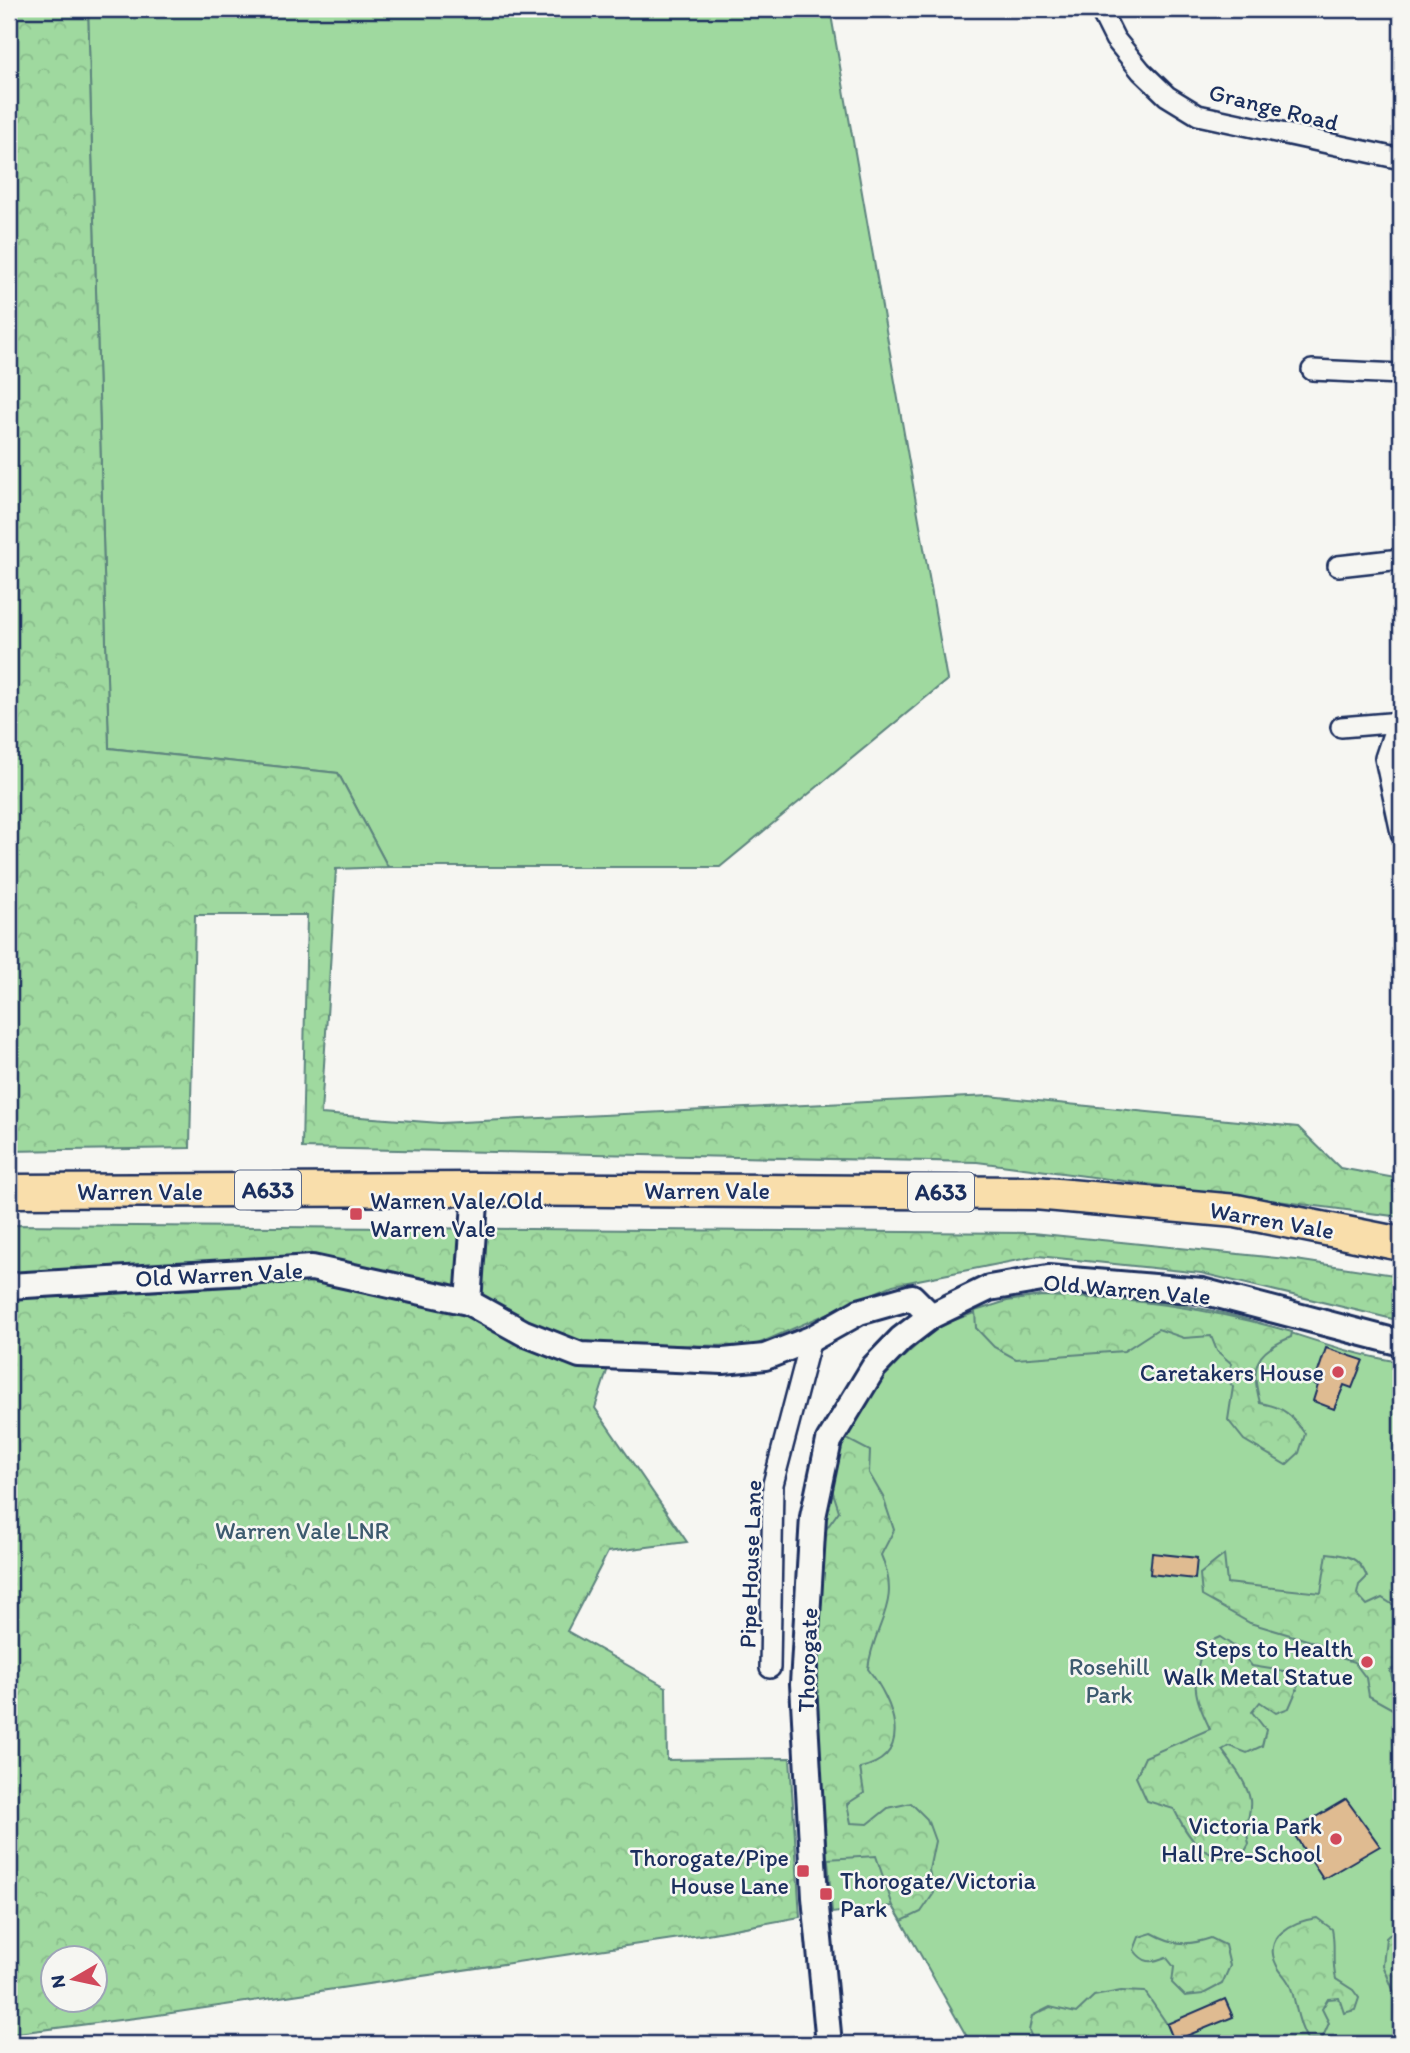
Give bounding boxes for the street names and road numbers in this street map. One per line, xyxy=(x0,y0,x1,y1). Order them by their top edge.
street label: Grange Road xyxy=(1206,77,1342,137)
road number: A633 xyxy=(235,1170,301,1210)
road number: A633 xyxy=(908,1172,974,1212)
street label: Warren Vale xyxy=(644,1176,770,1205)
street label: Warren Vale xyxy=(77,1177,203,1206)
street label: Warren Vale xyxy=(1207,1195,1337,1245)
street label: Old Warren Vale xyxy=(134,1255,304,1293)
street label: Old Warren Vale xyxy=(1042,1267,1212,1311)
street label: Pipe House Lane xyxy=(733,1479,767,1649)
street label: Thorogate xyxy=(791,1607,823,1713)

